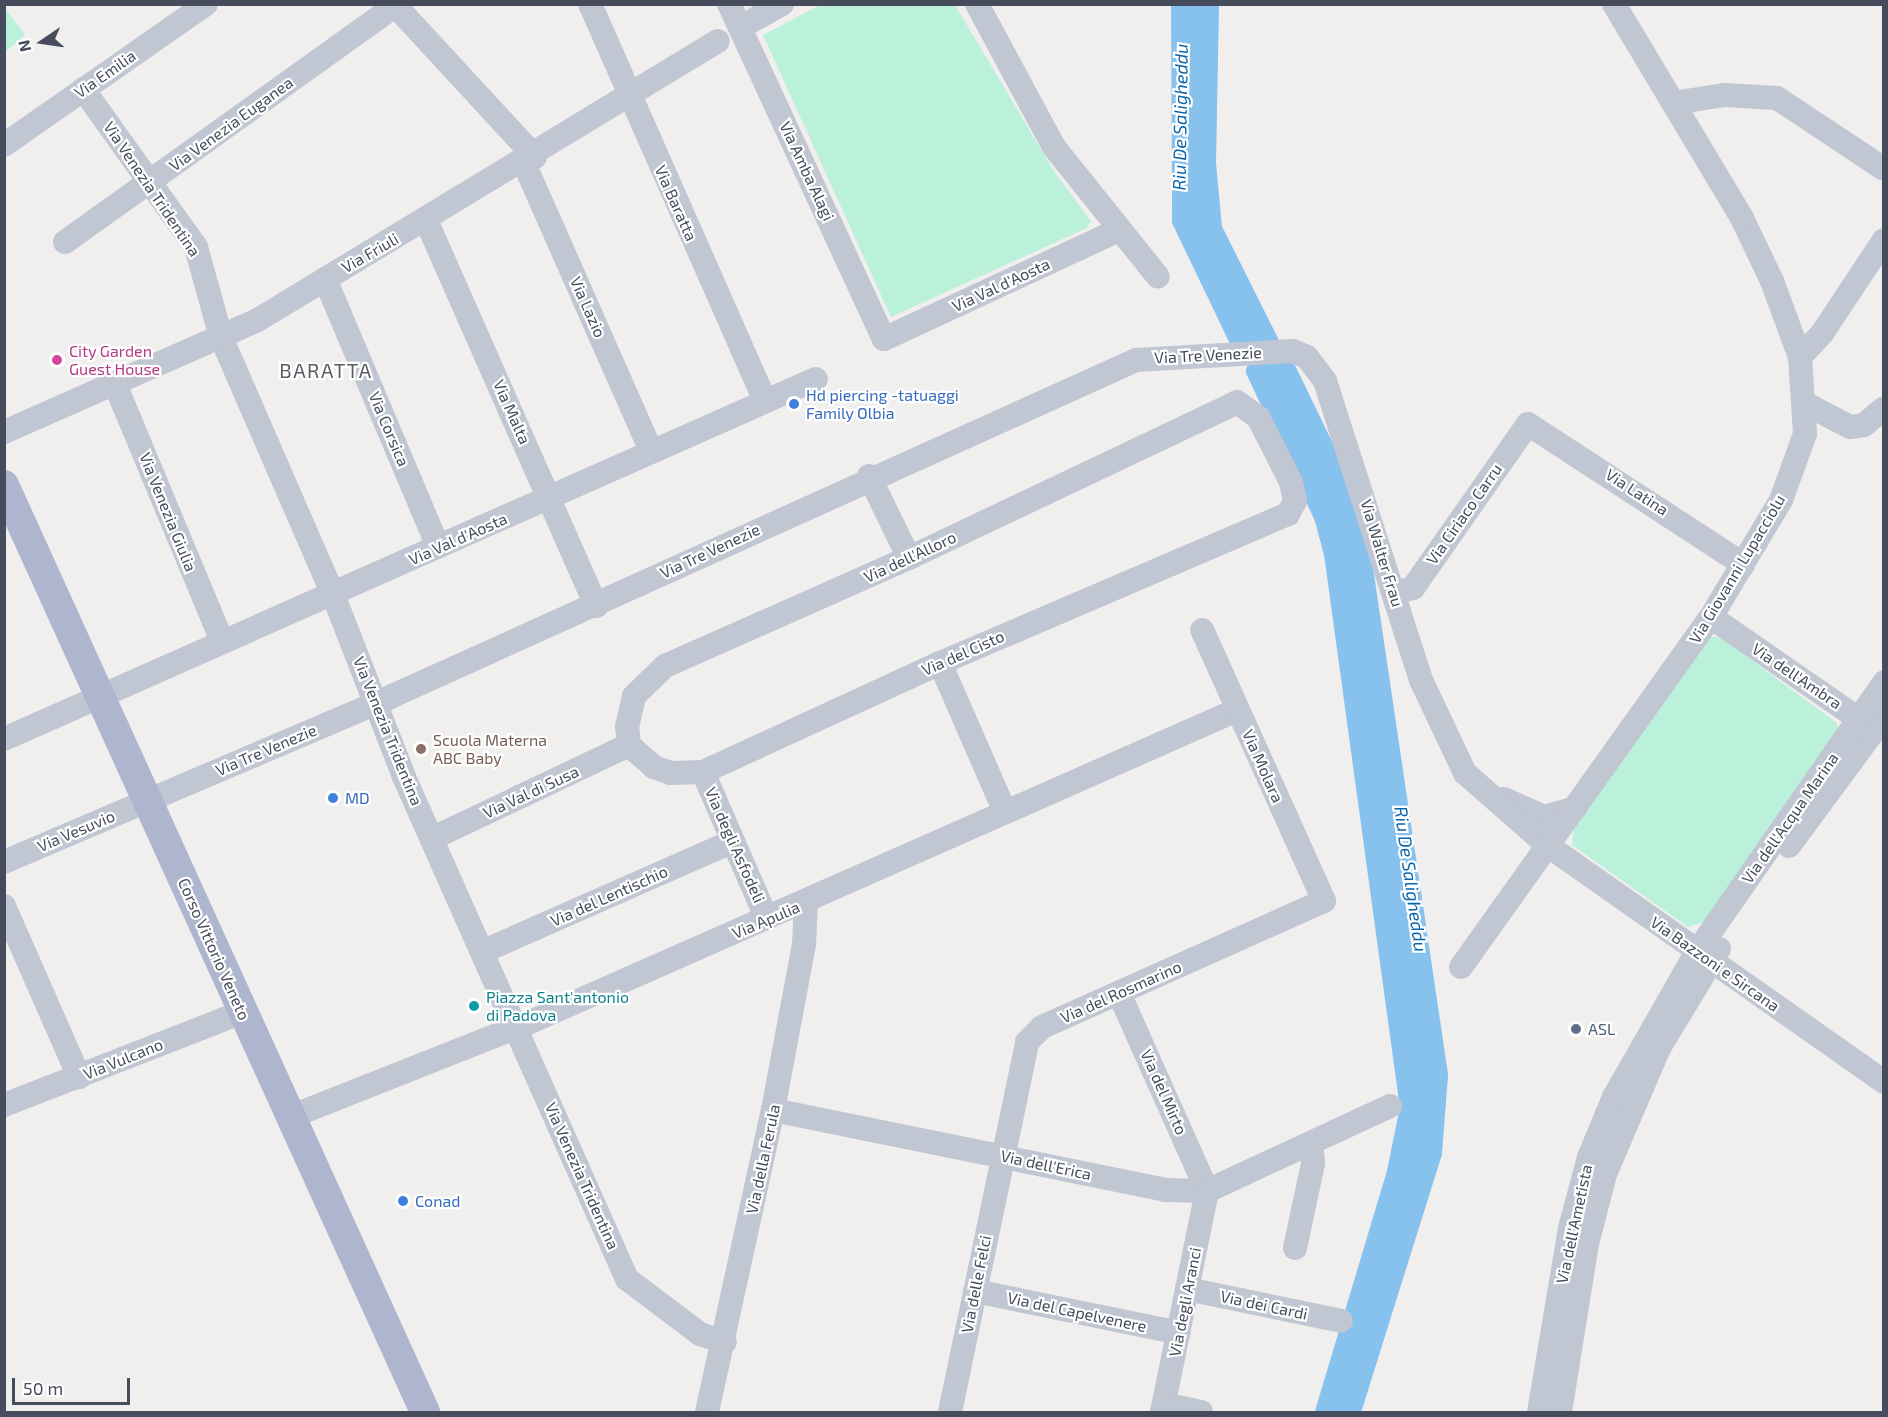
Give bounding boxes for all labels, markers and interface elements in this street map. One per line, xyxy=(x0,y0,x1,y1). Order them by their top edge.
north arrow xyxy=(12,12,72,72)
text: N xyxy=(13,38,35,54)
water label: Riu De Saligheddu xyxy=(1168,43,1192,191)
street label: Via Emilia xyxy=(71,46,139,102)
street label: Via Venezia Euganea xyxy=(165,73,297,175)
street label: Via Venezia Tridentina xyxy=(99,117,205,261)
street label: Via Amba Alagi xyxy=(776,118,838,224)
street label: Via Baratta xyxy=(651,162,701,244)
street label: Via Friuli xyxy=(338,229,402,277)
street label: Via Val d'Aosta xyxy=(949,254,1053,316)
street label: Via Lazio xyxy=(566,274,610,340)
place label: City Garden Guest House xyxy=(69,341,160,379)
street label: Via Tre Venezie xyxy=(1153,343,1263,367)
marker: City Garden Guest House xyxy=(50,353,64,367)
district label: BARATTA xyxy=(279,358,373,382)
street label: Via Malta xyxy=(489,377,535,447)
place label: Hd piercing -tatuaggi Family Olbia xyxy=(806,385,959,423)
street label: Via Corsica xyxy=(365,389,413,469)
marker: Hd piercing -tatuaggi Family Olbia xyxy=(787,397,801,411)
street label: Via Venezia Giulia xyxy=(135,450,201,574)
street label: Via Ciriaco Carru xyxy=(1422,460,1506,568)
street label: Via Latina xyxy=(1602,465,1672,519)
street label: Via Giovanni Lupacciolu xyxy=(1685,491,1789,647)
street label: Via Walter Frau xyxy=(1356,497,1408,609)
street label: Via Val d'Aosta xyxy=(405,509,511,569)
street label: Via Tre Venezie xyxy=(657,519,763,583)
street label: Via dell'Alloro xyxy=(861,527,959,587)
street label: Via del Cisto xyxy=(919,626,1007,680)
street label: Via dell'Ambra xyxy=(1749,639,1845,713)
street label: Via Venezia Tridentina xyxy=(349,653,427,809)
street label: Via Tre Venezie xyxy=(212,720,320,780)
street label: Via Molara xyxy=(1238,727,1288,805)
place label: Scuola Materna ABC Baby xyxy=(433,730,547,768)
marker: Scuola Materna ABC Baby xyxy=(414,742,428,756)
street label: Via dell'Acqua Marina xyxy=(1738,749,1842,887)
street label: Via Val di Susa xyxy=(480,761,582,823)
street label: Via degli Asfodeli xyxy=(701,784,769,906)
place label: MD xyxy=(345,788,370,808)
marker: MD xyxy=(326,791,340,805)
water label: Riu De Saligheddu xyxy=(1390,805,1432,953)
street label: Via Vesuvio xyxy=(34,806,118,856)
street label: Via del Lentischio xyxy=(547,861,671,931)
street label: Corso Vittorio Veneto xyxy=(174,875,254,1023)
street label: Via Apulia xyxy=(729,897,803,943)
street label: Via Bazzoni e Sircana xyxy=(1647,912,1783,1016)
street label: Via del Rosmarino xyxy=(1057,957,1185,1027)
place label: Piazza Sant'antonio di Padova xyxy=(486,987,629,1025)
marker: Piazza Sant'antonio di Padova xyxy=(467,999,481,1013)
place label: ASL xyxy=(1588,1019,1615,1039)
marker: ASL xyxy=(1569,1022,1583,1036)
street label: Via Vulcano xyxy=(80,1034,166,1084)
street label: Via del Mirto xyxy=(1137,1046,1191,1138)
street label: Via Venezia Tridentina xyxy=(541,1099,623,1253)
street label: Via della Ferula xyxy=(742,1102,784,1216)
street label: Via dell'Erica xyxy=(999,1146,1093,1184)
street label: Via dell'Ametista xyxy=(1552,1163,1596,1285)
place label: Conad xyxy=(415,1191,460,1211)
marker: Conad xyxy=(396,1194,410,1208)
street label: Via delle Felci xyxy=(957,1234,995,1334)
street label: Via degli Aranci xyxy=(1165,1246,1205,1358)
street label: Via dei Cardi xyxy=(1219,1286,1309,1324)
street label: Via del Capelvenere xyxy=(1006,1288,1148,1336)
scale bar xyxy=(15,1366,134,1404)
text: 50 m xyxy=(23,1377,63,1399)

